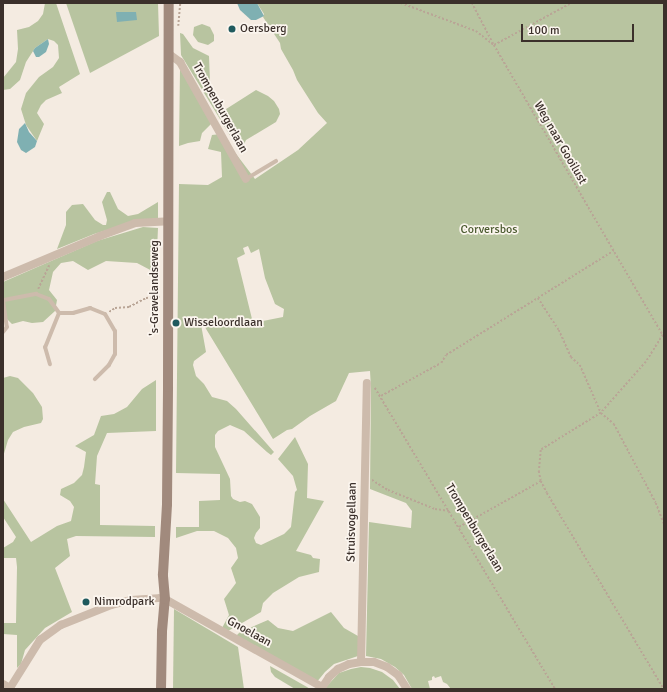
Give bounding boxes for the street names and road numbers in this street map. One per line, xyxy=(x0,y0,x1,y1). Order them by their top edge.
street label: Trompenburgerlaan xyxy=(189,61,251,155)
street label: Weg naar Gooilust xyxy=(530,99,590,187)
street label: 's-Gravelandseweg xyxy=(148,240,162,336)
street label: Trompenburgerlaan xyxy=(442,481,506,575)
street label: Struisvogellaan xyxy=(344,482,360,562)
street label: Gnoelaan xyxy=(224,614,274,650)

